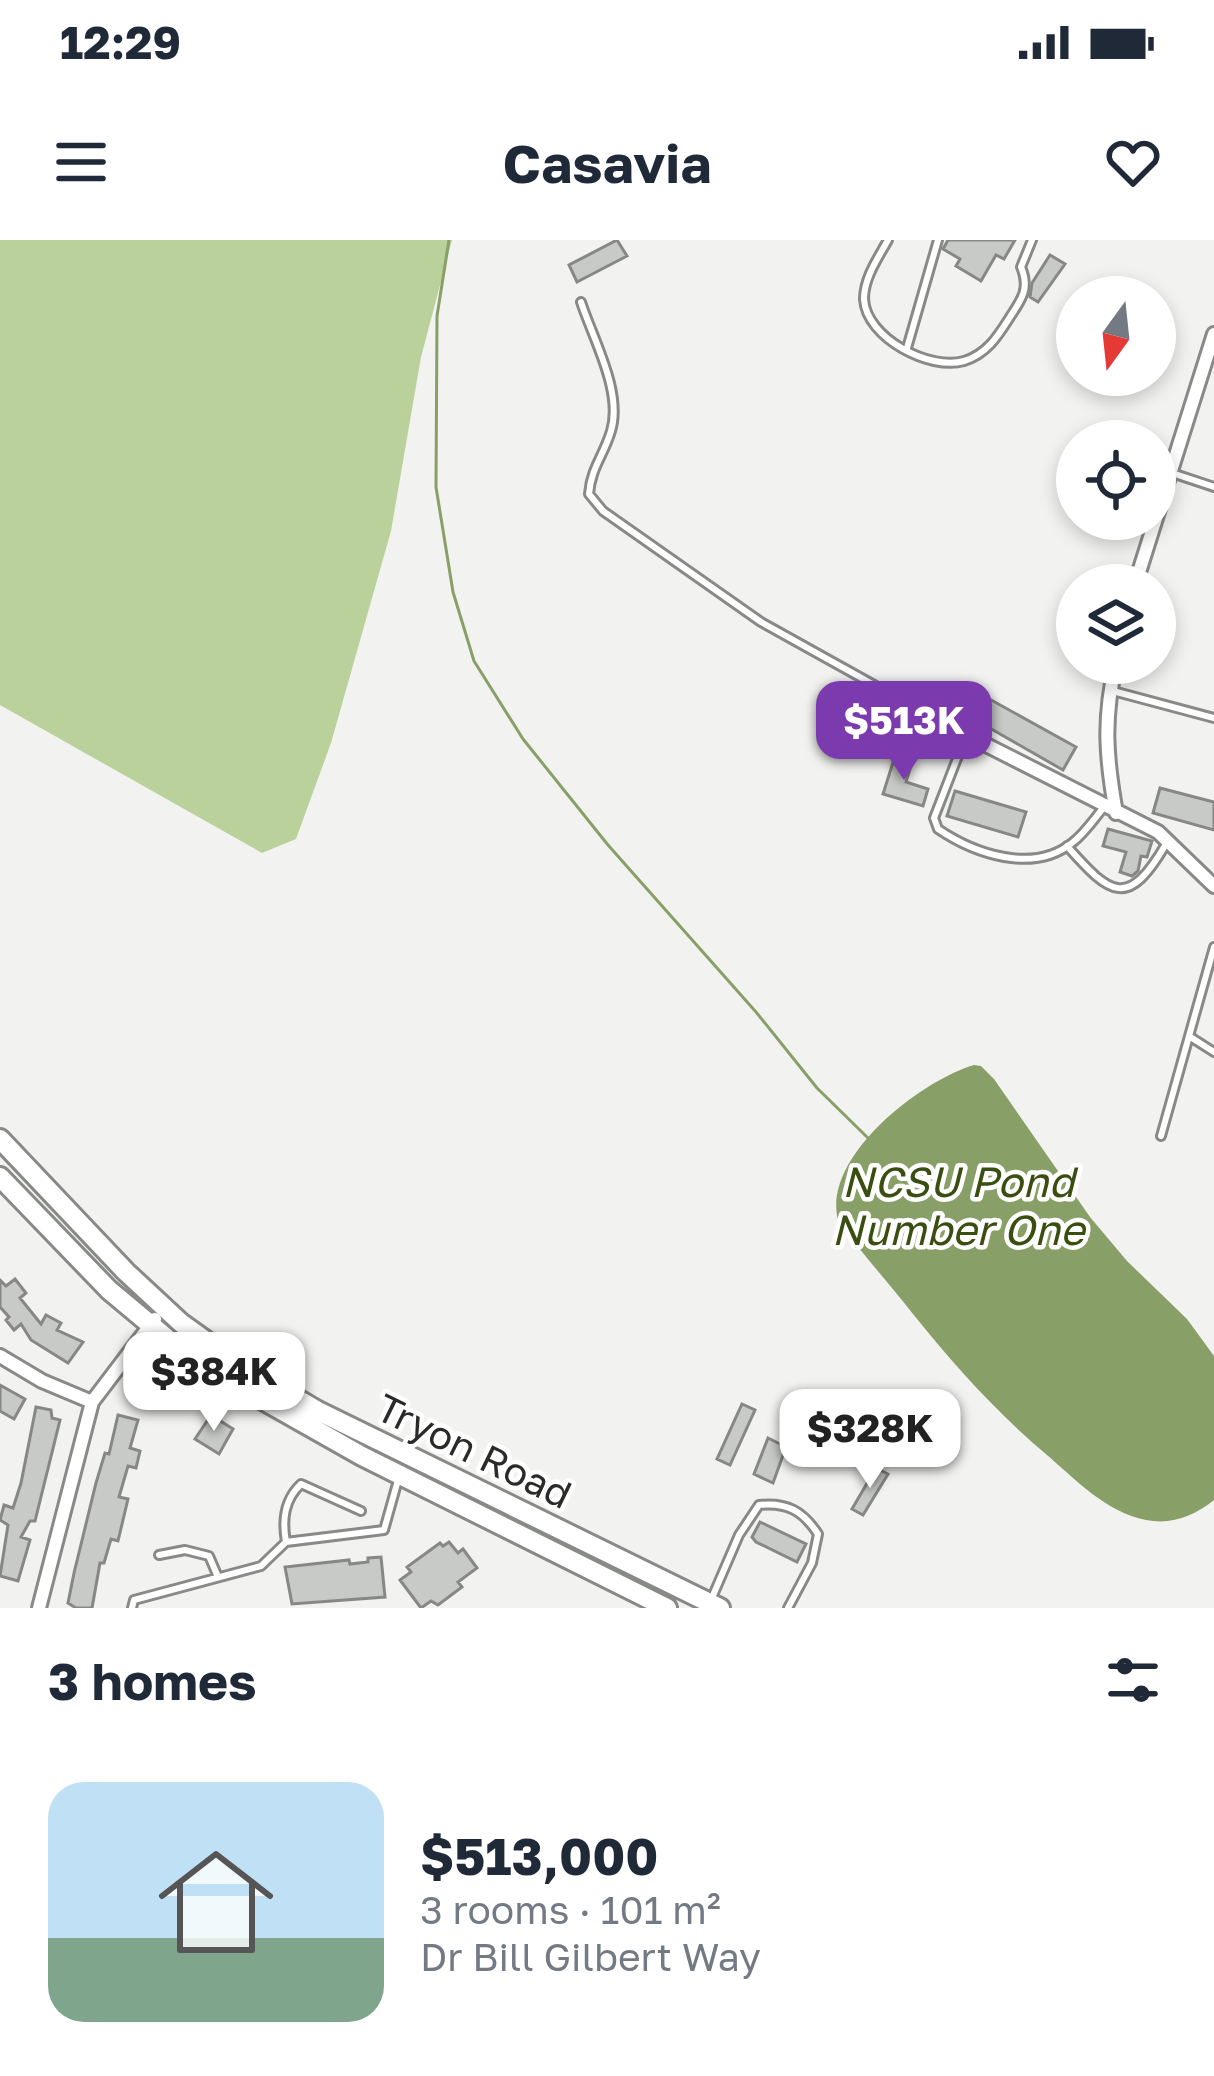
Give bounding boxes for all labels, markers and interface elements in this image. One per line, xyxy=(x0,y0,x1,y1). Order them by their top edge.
text: 12:29 xyxy=(60,15,181,69)
icon: menu xyxy=(48,129,114,195)
icon: heart xyxy=(1100,129,1166,195)
text: Casavia xyxy=(503,130,711,195)
north arrow xyxy=(1056,276,1176,396)
map controls xyxy=(1056,276,1176,684)
button: locate xyxy=(1056,420,1176,540)
button: layers xyxy=(1056,564,1176,684)
pin: $513K xyxy=(820,681,988,783)
text: $513K xyxy=(843,696,965,743)
water label: NCSU Pond Number One xyxy=(832,1156,1087,1254)
pin: $384K xyxy=(130,1332,298,1434)
text: $384K xyxy=(150,1347,278,1394)
street label: Tryon Road xyxy=(369,1383,579,1518)
pin: $328K xyxy=(786,1389,954,1491)
text: $328K xyxy=(807,1404,933,1451)
icon: filters xyxy=(1100,1647,1166,1713)
text: 3 homes xyxy=(48,1650,257,1711)
text: $513,000 xyxy=(420,1825,658,1886)
icon: home xyxy=(144,1830,288,1974)
text: 3 rooms · 101 m² xyxy=(420,1886,721,1933)
text: Dr Bill Gilbert Way xyxy=(420,1933,761,1980)

